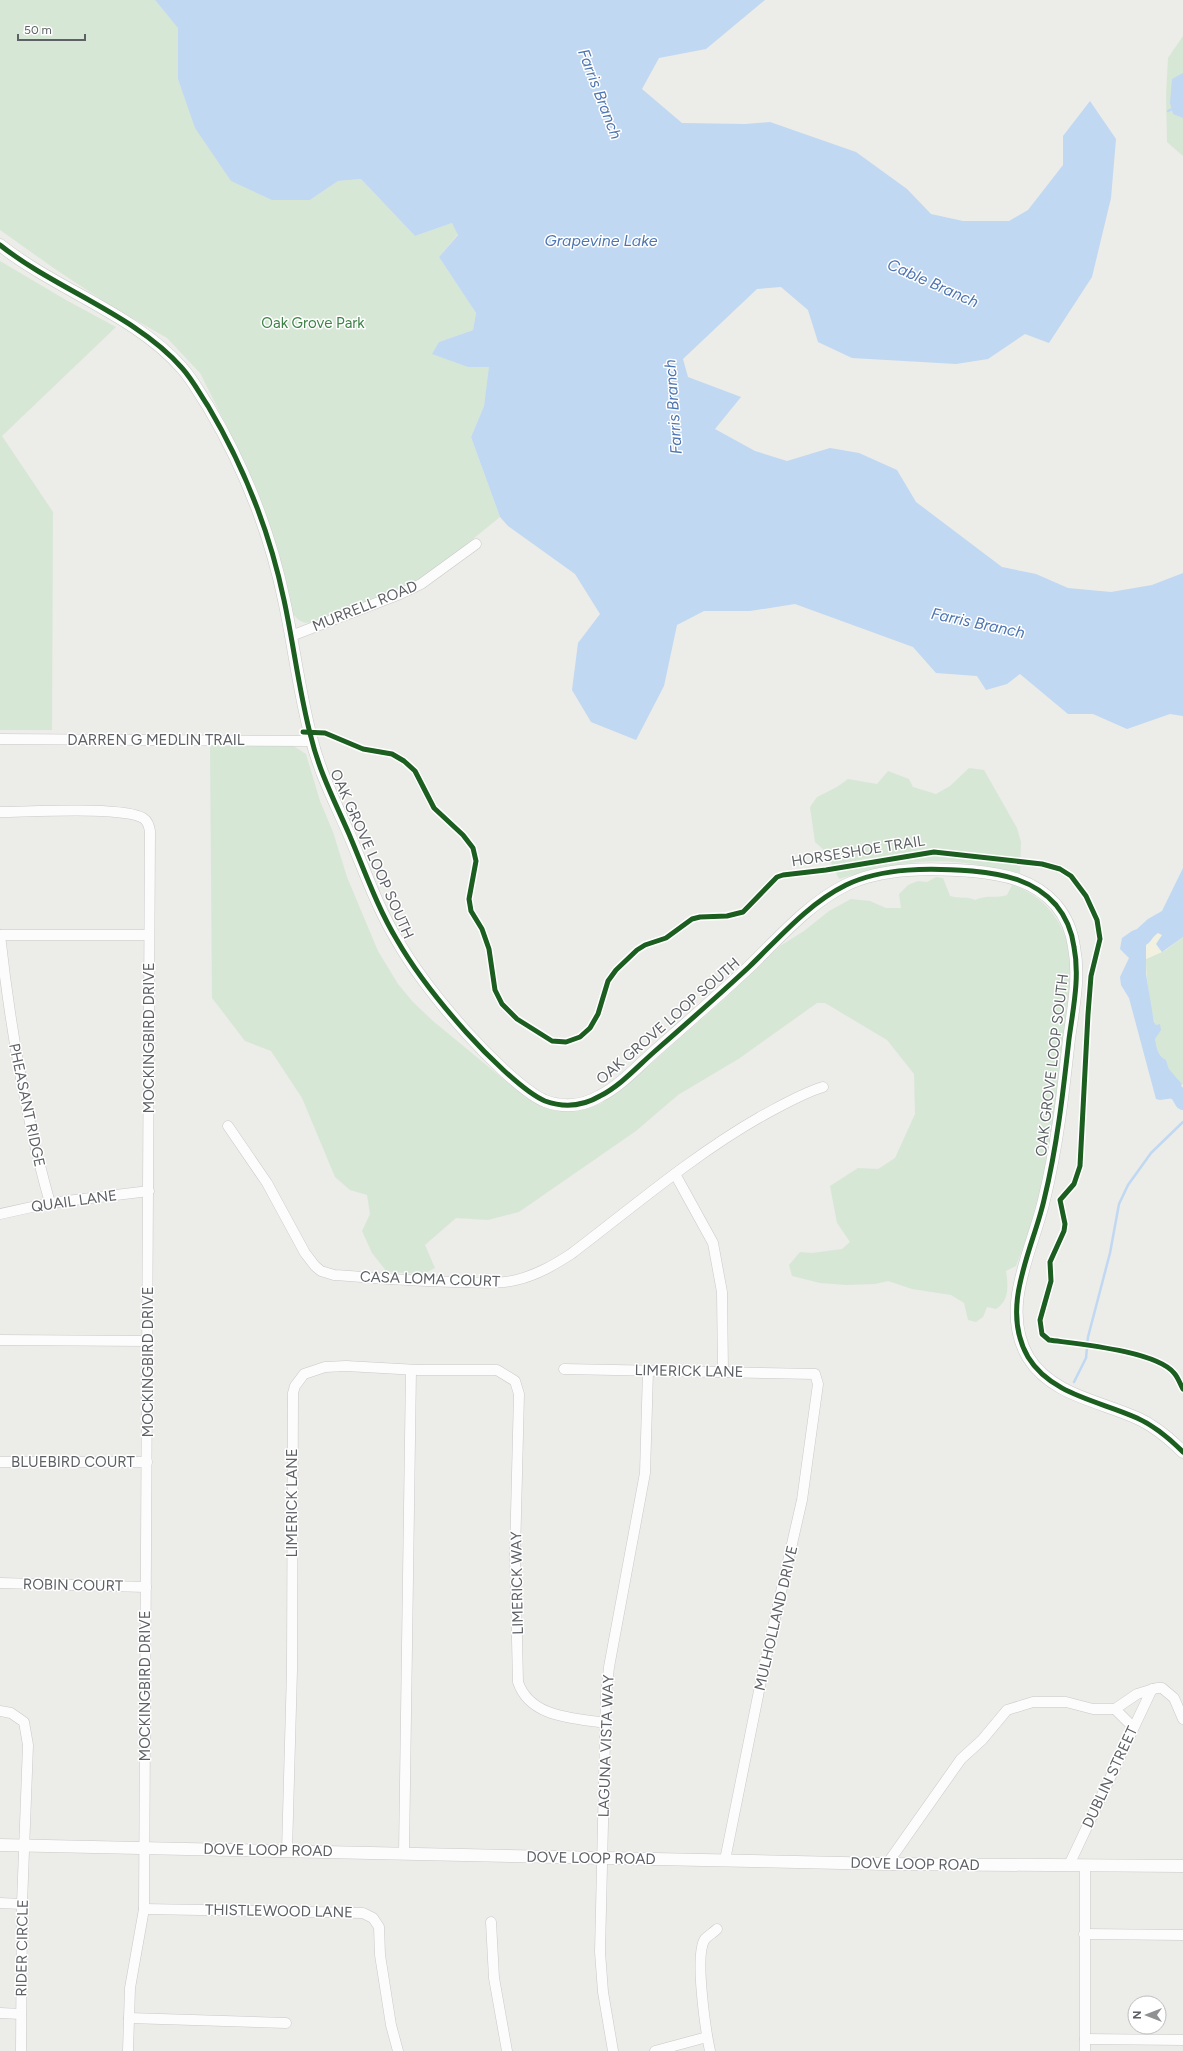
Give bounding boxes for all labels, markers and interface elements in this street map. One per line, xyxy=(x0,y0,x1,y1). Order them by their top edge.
scale bar xyxy=(18,16,85,42)
text: 50 m xyxy=(24,23,52,37)
water label: Farris Branch xyxy=(574,46,626,142)
water label: Grapevine Lake xyxy=(545,231,658,250)
water label: Cable Branch xyxy=(884,254,982,312)
park label: Oak Grove Park xyxy=(261,314,365,332)
water label: Farris Branch xyxy=(660,359,686,455)
street label: MURRELL ROAD xyxy=(310,577,420,635)
water label: Farris Branch xyxy=(929,604,1027,642)
street label: DARREN G MEDLIN TRAIL xyxy=(67,731,245,749)
street label: OAK GROVE LOOP SOUTH xyxy=(326,766,418,942)
street label: HORSESHOE TRAIL xyxy=(790,832,926,870)
street label: OAK GROVE LOOP SOUTH xyxy=(593,954,743,1088)
street label: MOCKINGBIRD DRIVE xyxy=(140,962,158,1114)
street label: OAK GROVE LOOP SOUTH xyxy=(1032,973,1072,1157)
street label: PHEASANT RIDGE xyxy=(5,1041,49,1169)
street label: QUAIL LANE xyxy=(30,1186,118,1216)
street label: CASA LOMA COURT xyxy=(360,1268,501,1290)
street label: MOCKINGBIRD DRIVE xyxy=(139,1286,157,1438)
street label: LIMERICK LANE xyxy=(634,1361,744,1381)
street label: LIMERICK LANE xyxy=(283,1448,301,1558)
street label: BLUEBIRD COURT xyxy=(11,1453,136,1471)
street label: LIMERICK WAY xyxy=(507,1531,527,1635)
street label: MULHOLLAND DRIVE xyxy=(751,1544,801,1692)
street label: ROBIN COURT xyxy=(23,1575,124,1595)
street label: MOCKINGBIRD DRIVE xyxy=(136,1610,154,1762)
street label: LAGUNA VISTA WAY xyxy=(595,1674,617,1818)
street label: DUBLIN STREET xyxy=(1079,1723,1142,1831)
street label: DOVE LOOP ROAD xyxy=(203,1840,333,1860)
street label: DOVE LOOP ROAD xyxy=(526,1848,656,1868)
street label: DOVE LOOP ROAD xyxy=(850,1854,980,1874)
street label: RIDER CIRCLE xyxy=(12,1899,32,1997)
street label: THISTLEWOOD LANE xyxy=(205,1901,353,1921)
north arrow xyxy=(1127,1995,1167,2035)
text: N xyxy=(1131,2011,1144,2019)

